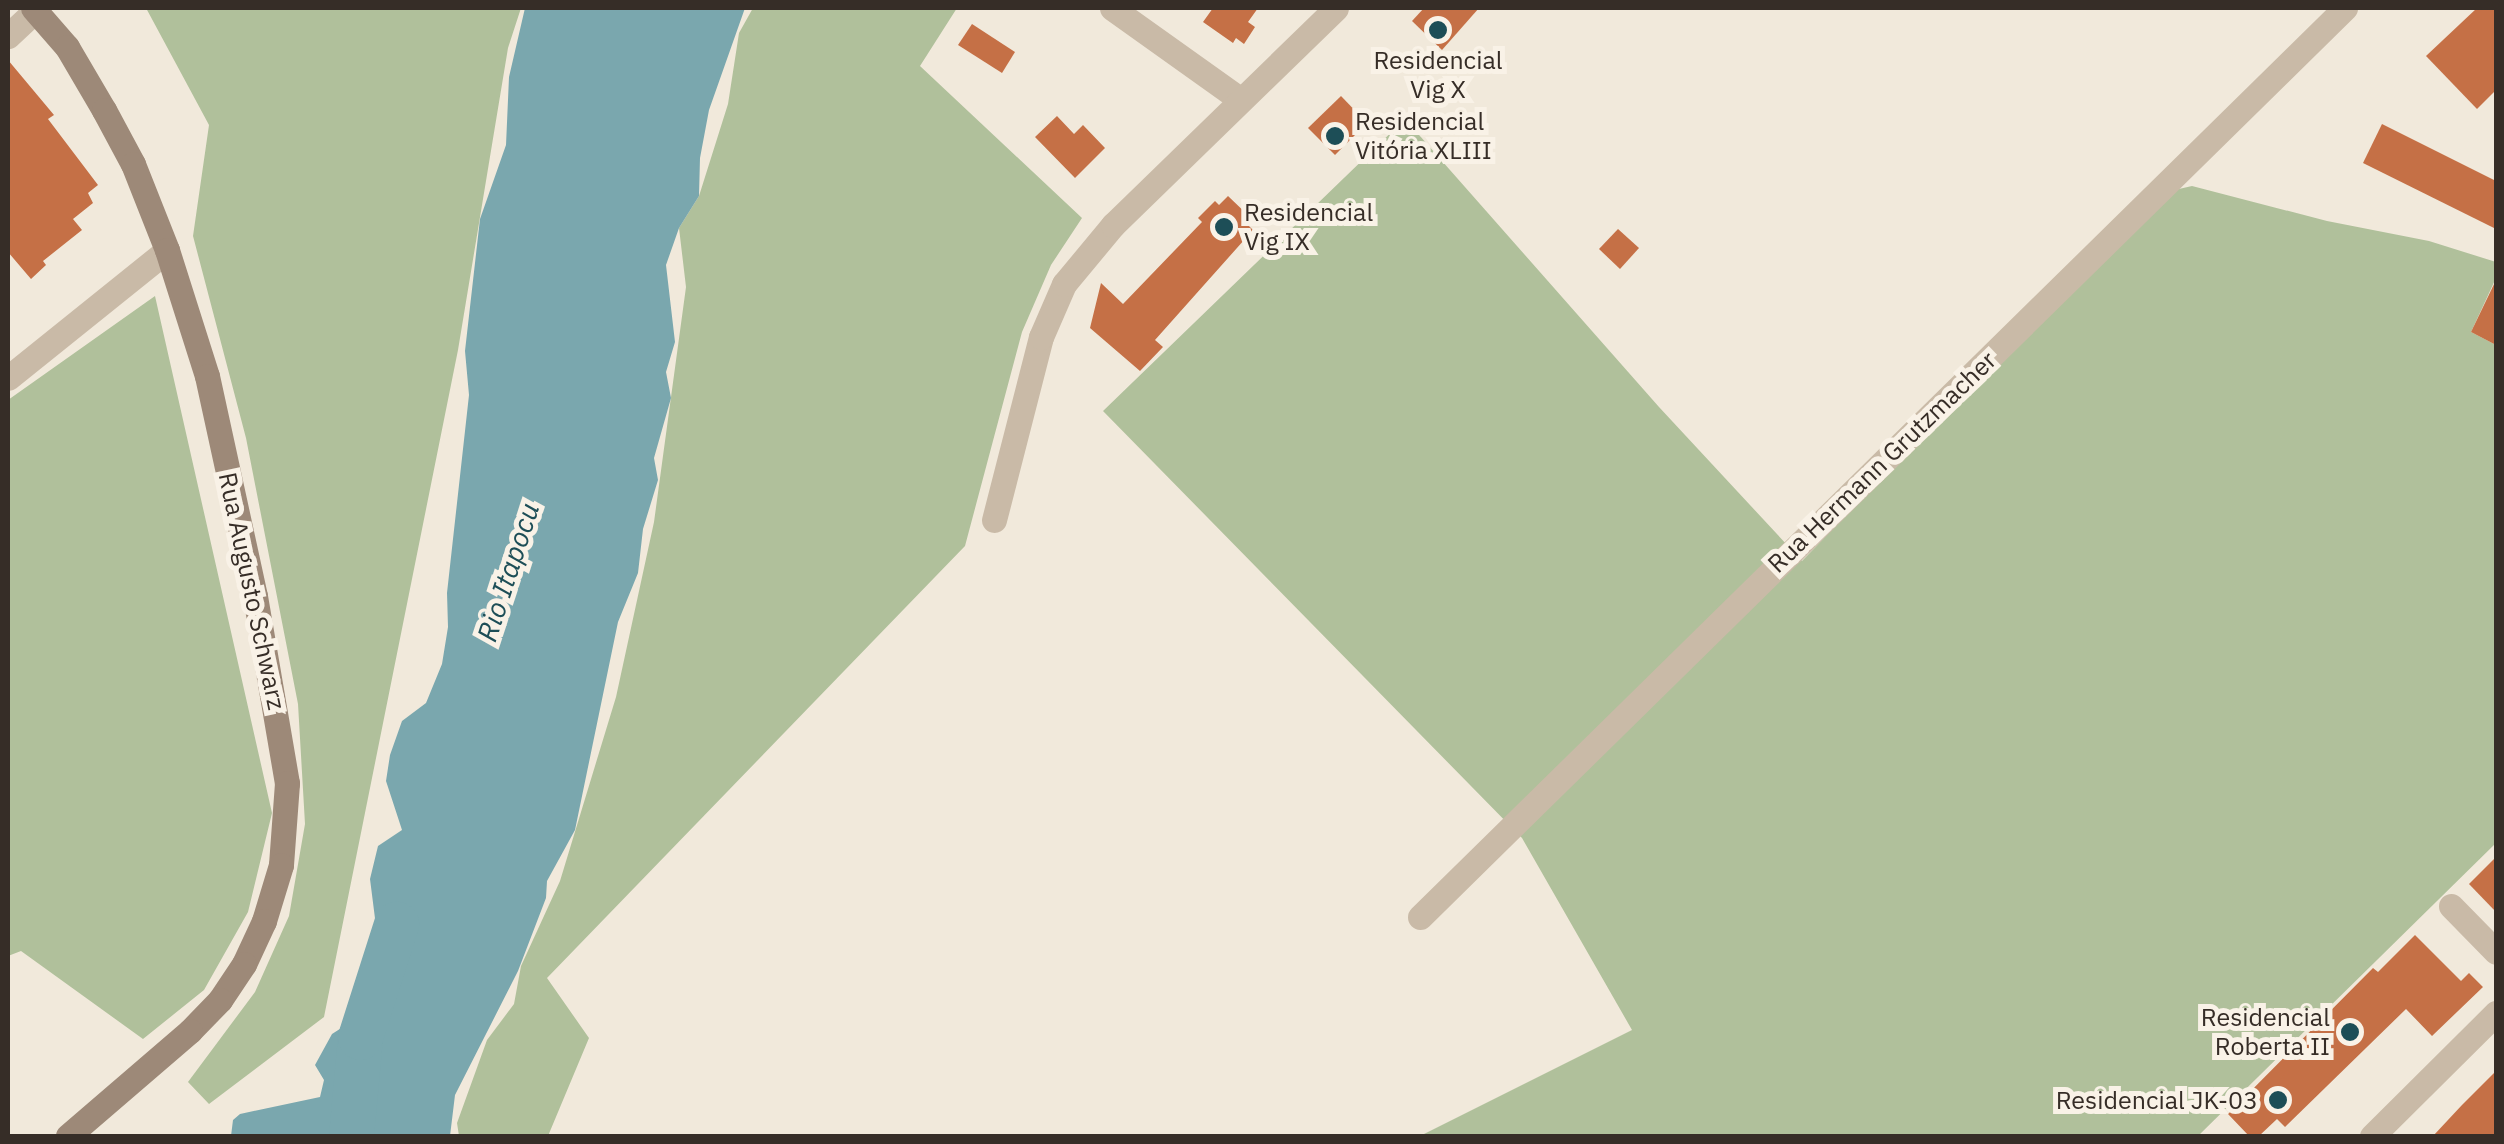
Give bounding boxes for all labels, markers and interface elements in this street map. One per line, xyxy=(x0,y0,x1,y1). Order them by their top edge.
marker: Residencial Vig X xyxy=(1427,19,1449,41)
place label: Residencial Vig X xyxy=(1373,46,1503,105)
place label: Residencial Vitória XLIII xyxy=(1355,107,1492,166)
marker: Residencial Vitória XLIII xyxy=(1324,125,1346,147)
place label: Residencial Vig IX xyxy=(1244,198,1373,257)
marker: Residencial Vig IX xyxy=(1213,216,1235,238)
street label: Rua Hermann Grutzmacher xyxy=(1762,345,2002,579)
street label: Rua Augusto Schwarz xyxy=(212,470,292,712)
water label: Rio Itapocu xyxy=(470,498,546,646)
place label: Residencial Roberta II xyxy=(2201,1003,2330,1062)
marker: Residencial Roberta II xyxy=(2339,1021,2361,1043)
place label: Residencial JK-03 xyxy=(2056,1085,2258,1115)
marker: Residencial JK-03 xyxy=(2267,1089,2289,1111)

